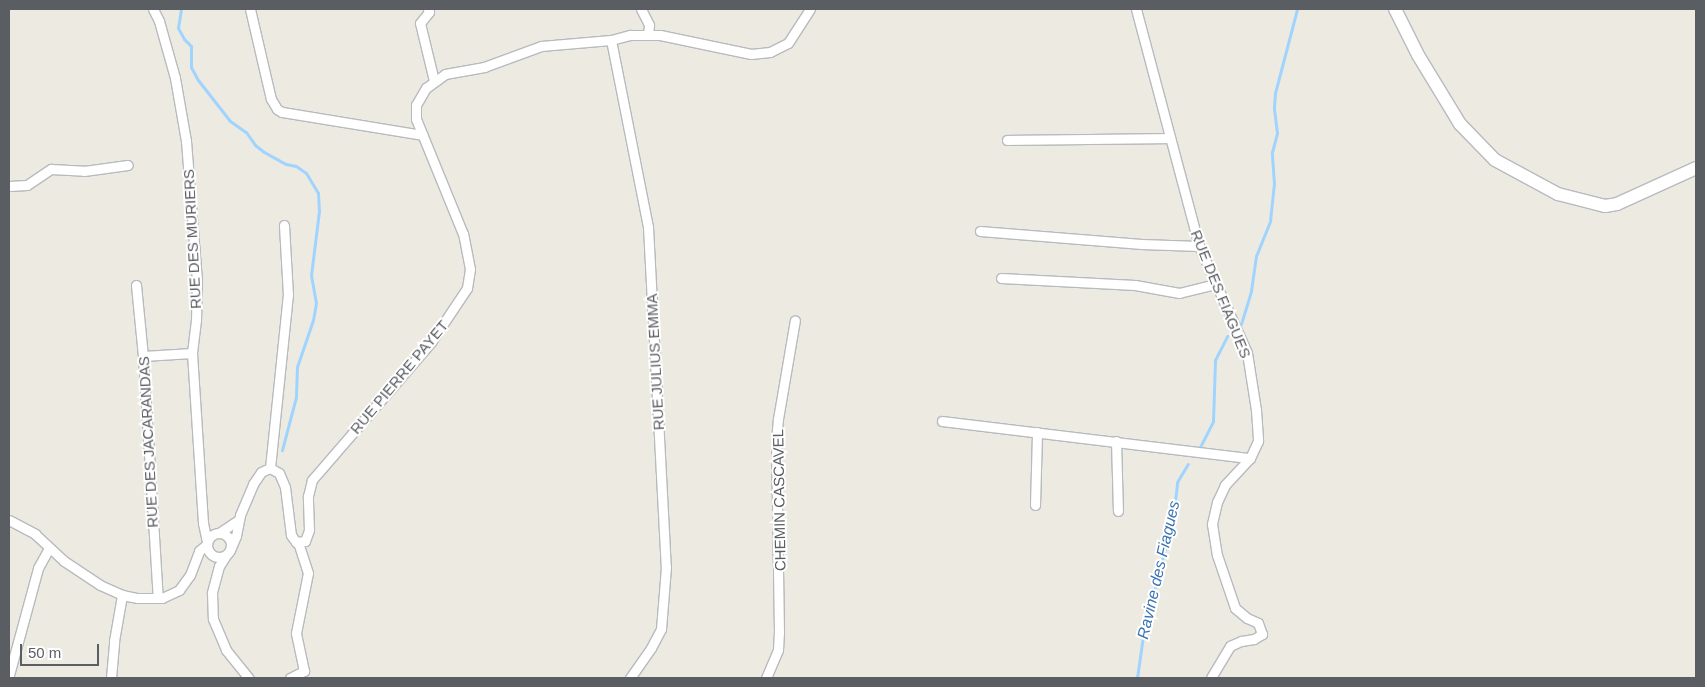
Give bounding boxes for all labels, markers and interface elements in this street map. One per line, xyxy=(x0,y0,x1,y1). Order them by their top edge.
street label: RUE DES MURIERS xyxy=(179,169,205,309)
street label: RUE DES FIAGUES xyxy=(1187,227,1255,361)
street label: RUE JULIUS EMMA xyxy=(642,293,668,431)
street label: RUE PIERRE PAYET xyxy=(346,317,452,437)
street label: RUE DES JACARANDAS xyxy=(135,356,161,528)
street label: CHEMIN CASCAVEL xyxy=(769,429,789,571)
water label: Ravine des Fiagues xyxy=(1134,499,1184,641)
scale bar xyxy=(22,634,101,666)
text: 50 m xyxy=(28,644,61,661)

